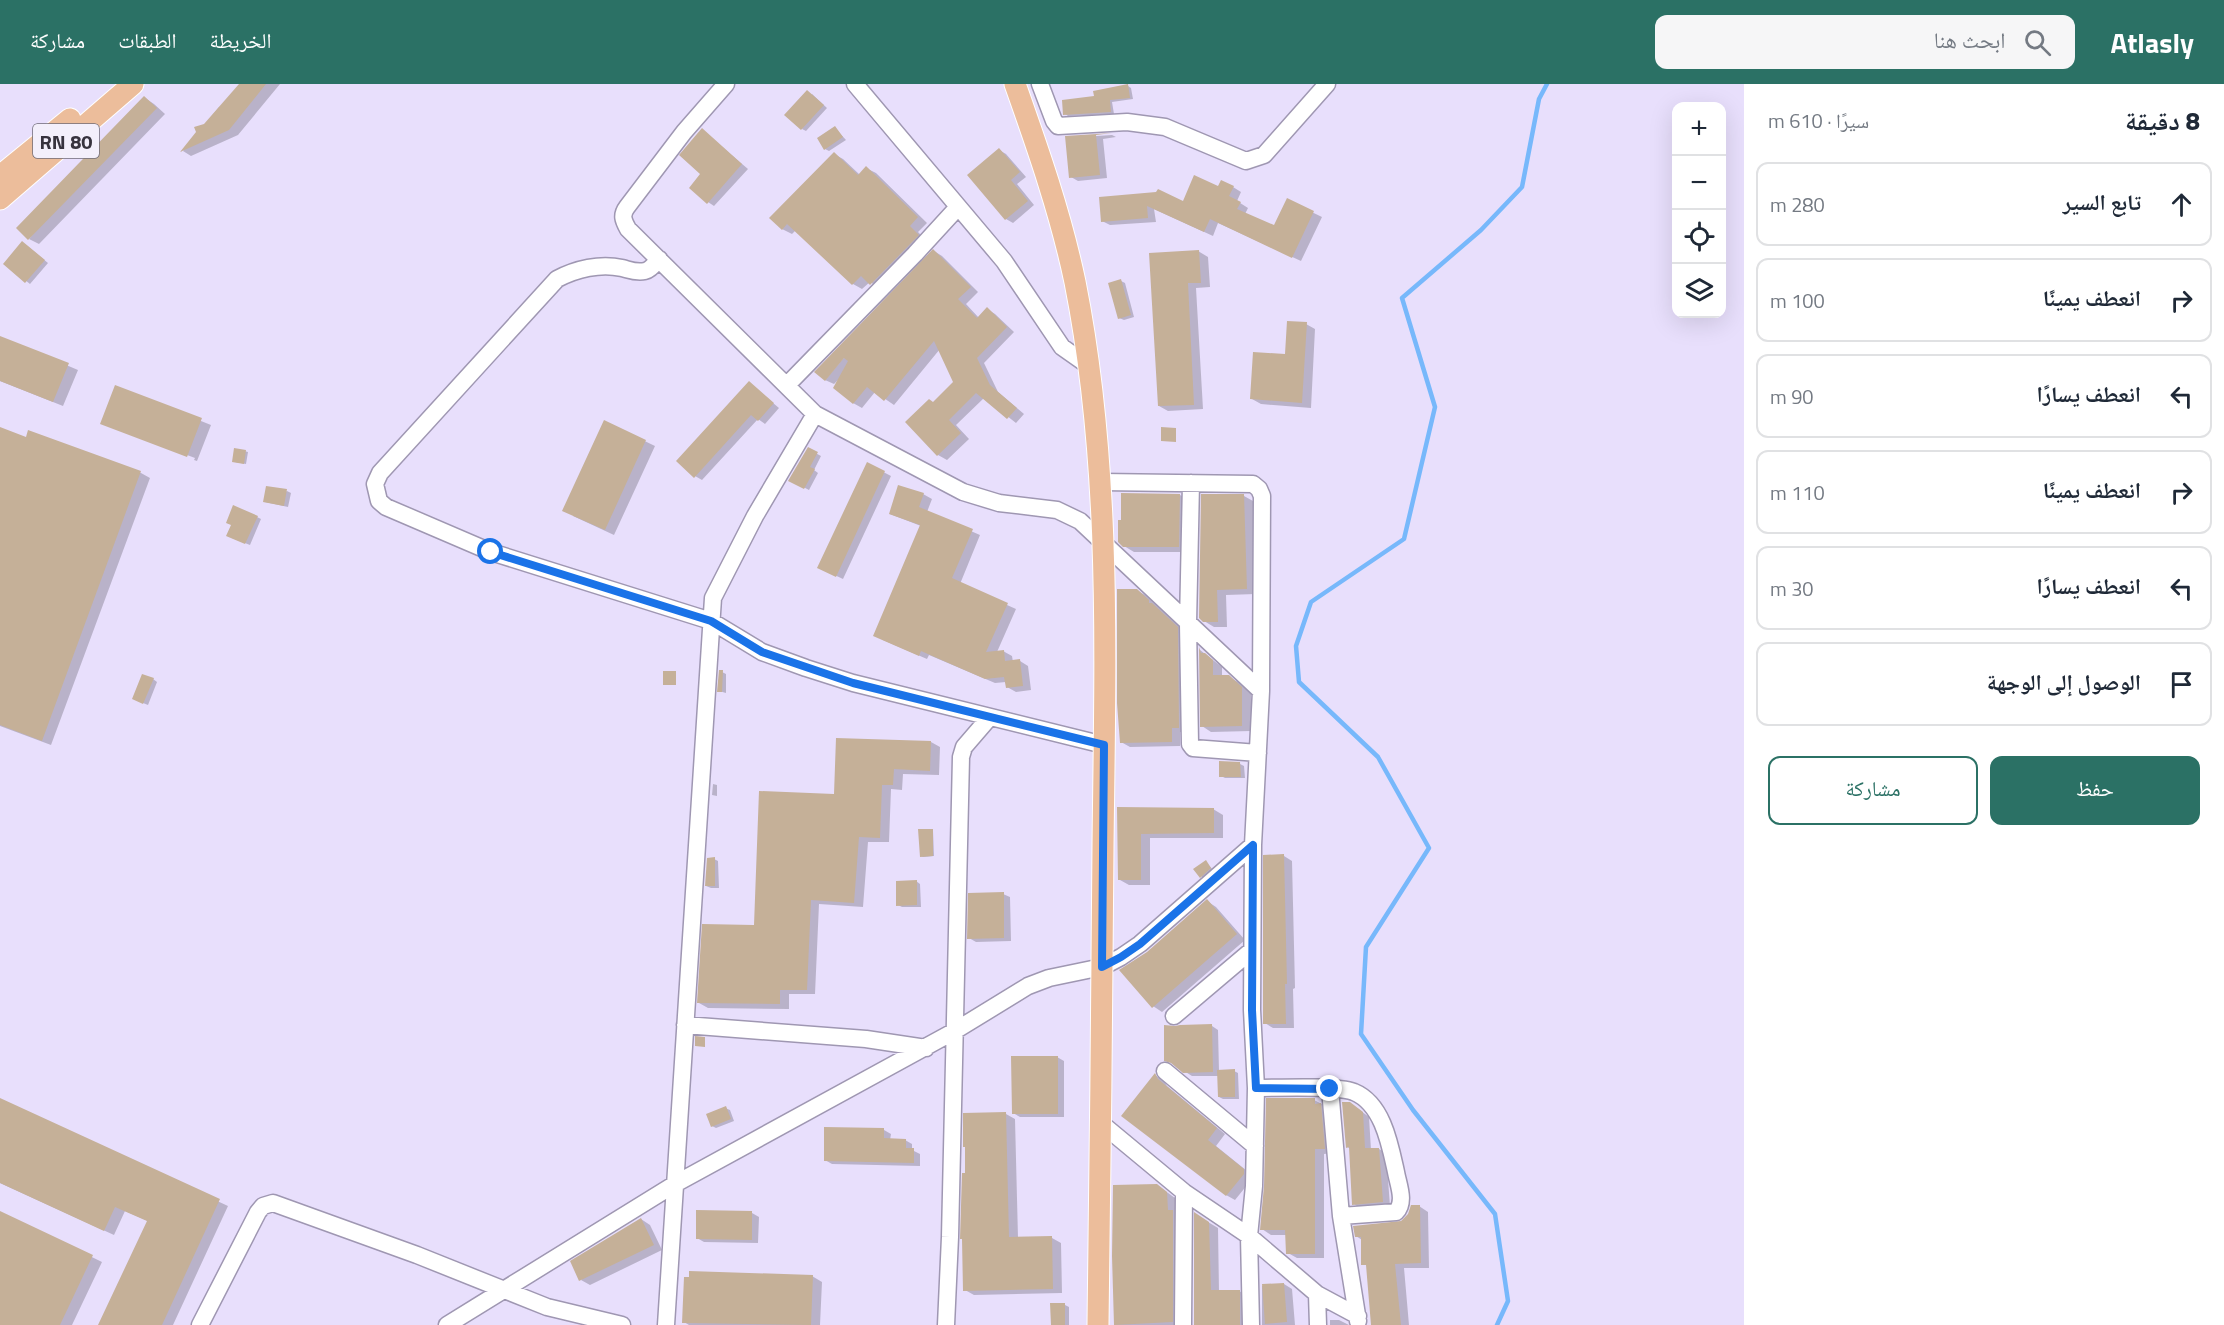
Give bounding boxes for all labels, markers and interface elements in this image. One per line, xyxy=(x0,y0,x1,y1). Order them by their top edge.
search box xyxy=(1655,15,2075,69)
text: Atlasly xyxy=(2111,21,2194,64)
text: ابحث هنا xyxy=(1934,23,2006,57)
text: مشاركة xyxy=(30,24,85,56)
text: الطبقات xyxy=(118,24,177,56)
text: الخريطة xyxy=(210,24,271,56)
icon: search xyxy=(2021,26,2054,59)
text: 8 دقيقة xyxy=(2125,101,2200,140)
map controls xyxy=(1672,102,1726,318)
button: + xyxy=(1672,102,1726,156)
text: سيرًا · 610 m xyxy=(1768,105,1869,136)
road number: RN 80 xyxy=(33,124,99,158)
button: − xyxy=(1672,156,1726,210)
text: تابع السير xyxy=(2063,185,2141,219)
icon: ahead xyxy=(2165,188,2198,221)
text: 280 m xyxy=(1770,189,1825,220)
button: locate xyxy=(1672,210,1726,264)
button: layers xyxy=(1672,264,1726,318)
text: انعطف يمينًا xyxy=(2043,281,2141,315)
icon: right xyxy=(2165,284,2198,317)
text: 100 m xyxy=(1770,285,1825,316)
text: انعطف يسارًا xyxy=(2036,377,2141,411)
icon: left xyxy=(2165,380,2198,413)
text: 90 m xyxy=(1770,381,1814,412)
text: انعطف يمينًا xyxy=(2043,473,2141,507)
icon: right xyxy=(2165,476,2198,509)
text: 110 m xyxy=(1770,477,1825,508)
route start xyxy=(477,538,503,564)
text: انعطف يسارًا xyxy=(2036,569,2141,603)
icon: left xyxy=(2165,572,2198,605)
text: 30 m xyxy=(1770,573,1814,604)
text: الوصول إلى الوجهة xyxy=(1987,665,2141,699)
icon: arrive xyxy=(2165,668,2198,701)
button: مشاركة xyxy=(1768,756,1978,825)
button: حفظ xyxy=(1990,756,2200,825)
route end xyxy=(1316,1075,1342,1101)

